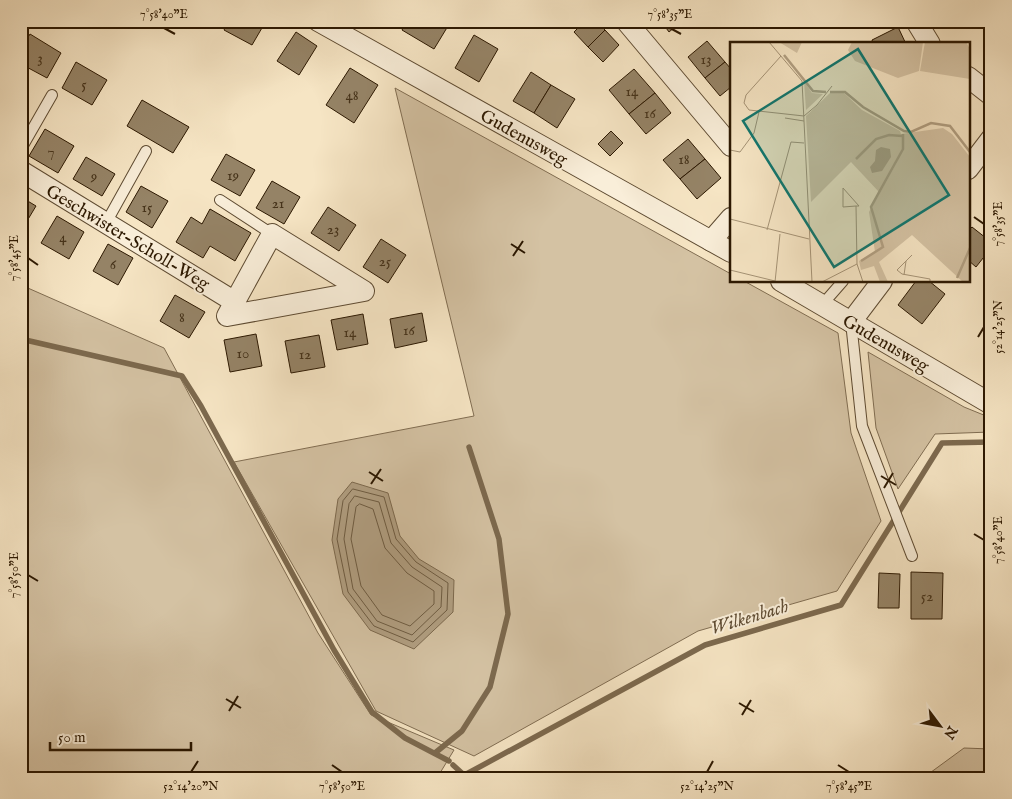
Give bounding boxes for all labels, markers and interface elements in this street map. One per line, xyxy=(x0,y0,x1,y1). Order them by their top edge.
text: 7°58'40"E xyxy=(140,7,188,22)
text: 7°58'35"E xyxy=(648,7,692,22)
inset map xyxy=(730,42,970,282)
house number: 3 xyxy=(37,49,43,68)
house number: 13 xyxy=(700,50,712,69)
house number: 5 xyxy=(81,75,87,94)
house number: 14 xyxy=(626,82,639,101)
house number: 48 xyxy=(345,86,359,105)
house number: 16 xyxy=(644,104,657,123)
street label: Gudenusweg xyxy=(476,105,571,172)
house number: 7 xyxy=(47,142,55,161)
house number: 18 xyxy=(678,150,690,169)
house number: 19 xyxy=(227,166,239,185)
house number: 9 xyxy=(90,167,97,186)
street label: Geschwister-Scholl-Weg xyxy=(41,180,213,296)
house number: 21 xyxy=(272,194,284,213)
house number: 15 xyxy=(141,198,153,217)
text: 7°58'35"E xyxy=(991,202,1006,246)
house number: 23 xyxy=(327,220,339,239)
house number: 4 xyxy=(59,228,67,247)
text: 7°58'45"E xyxy=(7,235,22,281)
house number: 25 xyxy=(379,252,392,271)
house number: 6 xyxy=(110,255,117,274)
text: 52°14'25"N xyxy=(991,300,1006,354)
house number: 8 xyxy=(179,308,185,327)
street label: Gudenusweg xyxy=(838,310,933,378)
house number: 16 xyxy=(403,321,416,340)
house number: 14 xyxy=(344,323,357,342)
house number: 10 xyxy=(237,344,249,363)
house number: 12 xyxy=(299,345,311,364)
text: 7°58'40"E xyxy=(991,516,1006,564)
text: 7°58'50"E xyxy=(7,552,22,598)
house number: 52 xyxy=(921,587,933,606)
water label: Wilkenbach xyxy=(708,595,792,641)
north arrow xyxy=(914,702,964,752)
scale bar xyxy=(50,719,191,751)
text: N xyxy=(939,722,962,742)
text: 50 m xyxy=(58,728,86,747)
text: 52°14'20"N xyxy=(163,779,219,794)
text: 7°58'50"E xyxy=(319,779,365,794)
text: 52°14'25"N xyxy=(680,779,734,794)
text: 7°58'45"E xyxy=(826,779,872,794)

